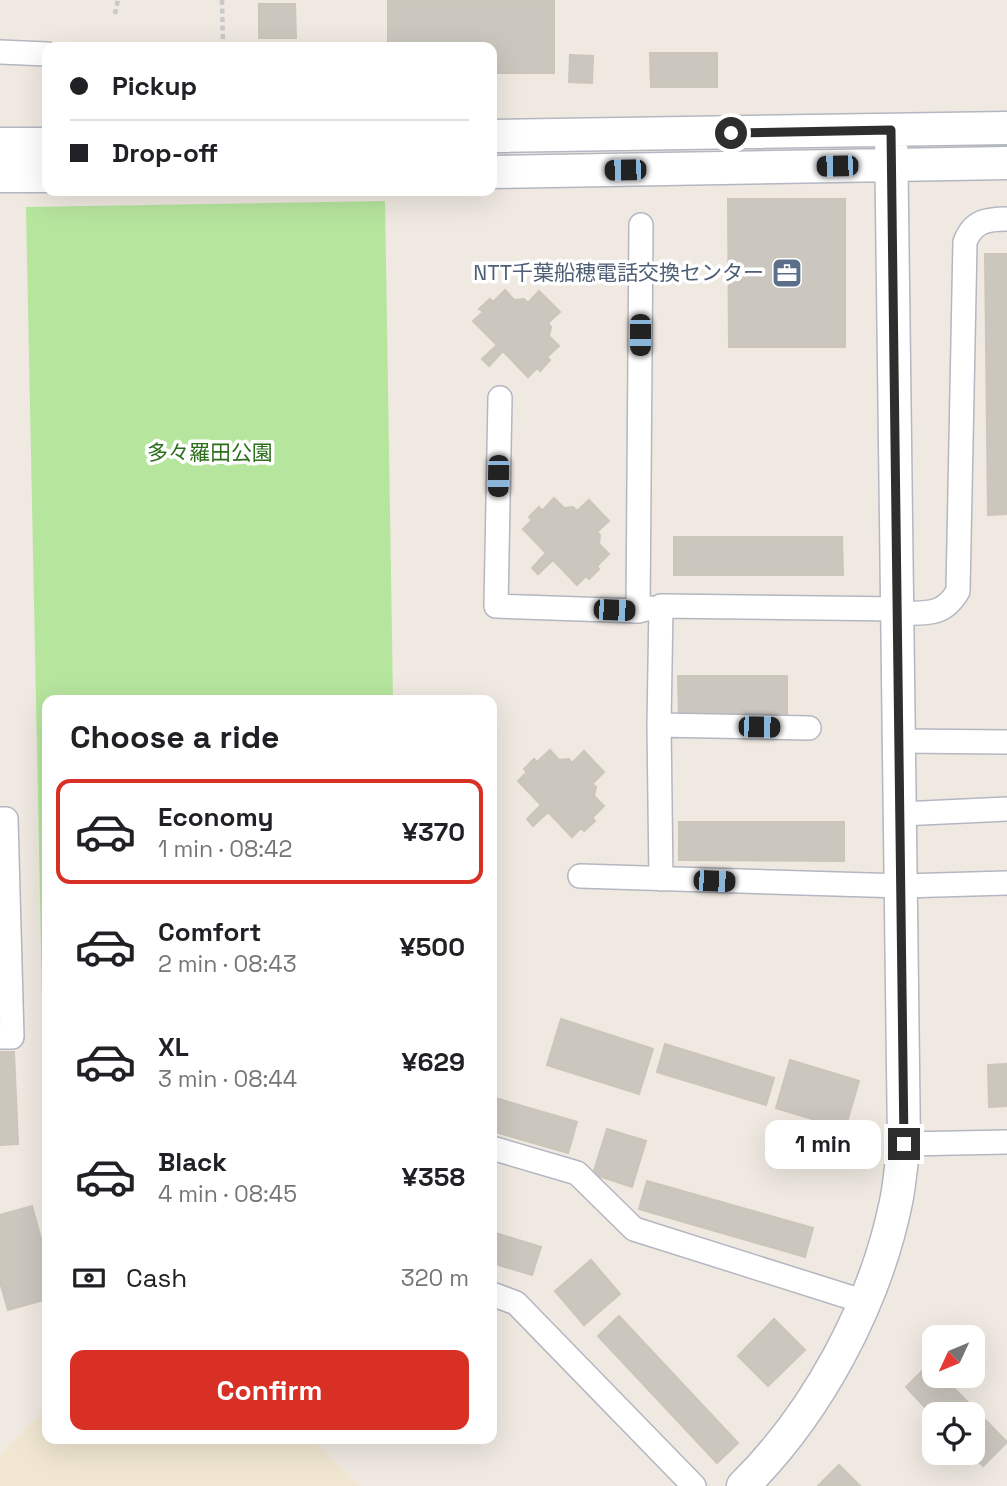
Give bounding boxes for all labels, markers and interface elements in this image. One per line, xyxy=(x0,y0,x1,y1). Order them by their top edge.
text: Pickup xyxy=(112,69,197,103)
route start xyxy=(715,117,747,149)
text: Drop-off xyxy=(112,136,218,170)
car xyxy=(816,155,859,177)
car xyxy=(604,159,647,181)
office icon: NTT千葉船穂電話交換センター xyxy=(770,256,804,290)
place label: NTT千葉船穂電話交換センター xyxy=(473,259,764,286)
car xyxy=(630,314,651,356)
park label: 多々羅田公園 xyxy=(147,439,273,466)
car xyxy=(488,455,509,497)
car xyxy=(593,599,636,621)
car xyxy=(738,716,781,738)
text: Choose a ride xyxy=(70,717,280,757)
icon: car xyxy=(74,800,137,863)
text: Economy xyxy=(158,800,274,834)
text: ¥370 xyxy=(402,815,465,849)
text: 1 min · 08:42 xyxy=(158,834,292,864)
car xyxy=(693,870,736,892)
icon: car xyxy=(74,915,137,978)
text: Comfort xyxy=(158,915,261,949)
text: ¥500 xyxy=(400,930,465,964)
text: 2 min · 08:43 xyxy=(158,949,297,979)
icon: car xyxy=(74,1030,137,1093)
text: XL xyxy=(158,1030,189,1064)
text: ¥629 xyxy=(402,1045,465,1079)
text: 3 min · 08:44 xyxy=(158,1064,297,1094)
callout: 1 min xyxy=(764,1120,880,1168)
route end xyxy=(888,1128,920,1160)
text: 1 min xyxy=(795,1129,851,1159)
icon: car xyxy=(74,1145,137,1208)
text: Black xyxy=(158,1145,227,1179)
text: ¥358 xyxy=(402,1160,465,1194)
text: 4 min · 08:45 xyxy=(158,1179,297,1209)
icon: cash xyxy=(70,1259,108,1297)
text: Cash xyxy=(126,1261,187,1295)
text: 320 m xyxy=(401,1263,469,1293)
north arrow xyxy=(922,1325,985,1388)
map controls xyxy=(922,1325,985,1465)
button: Confirm xyxy=(70,1350,469,1430)
button: locate xyxy=(922,1402,985,1465)

